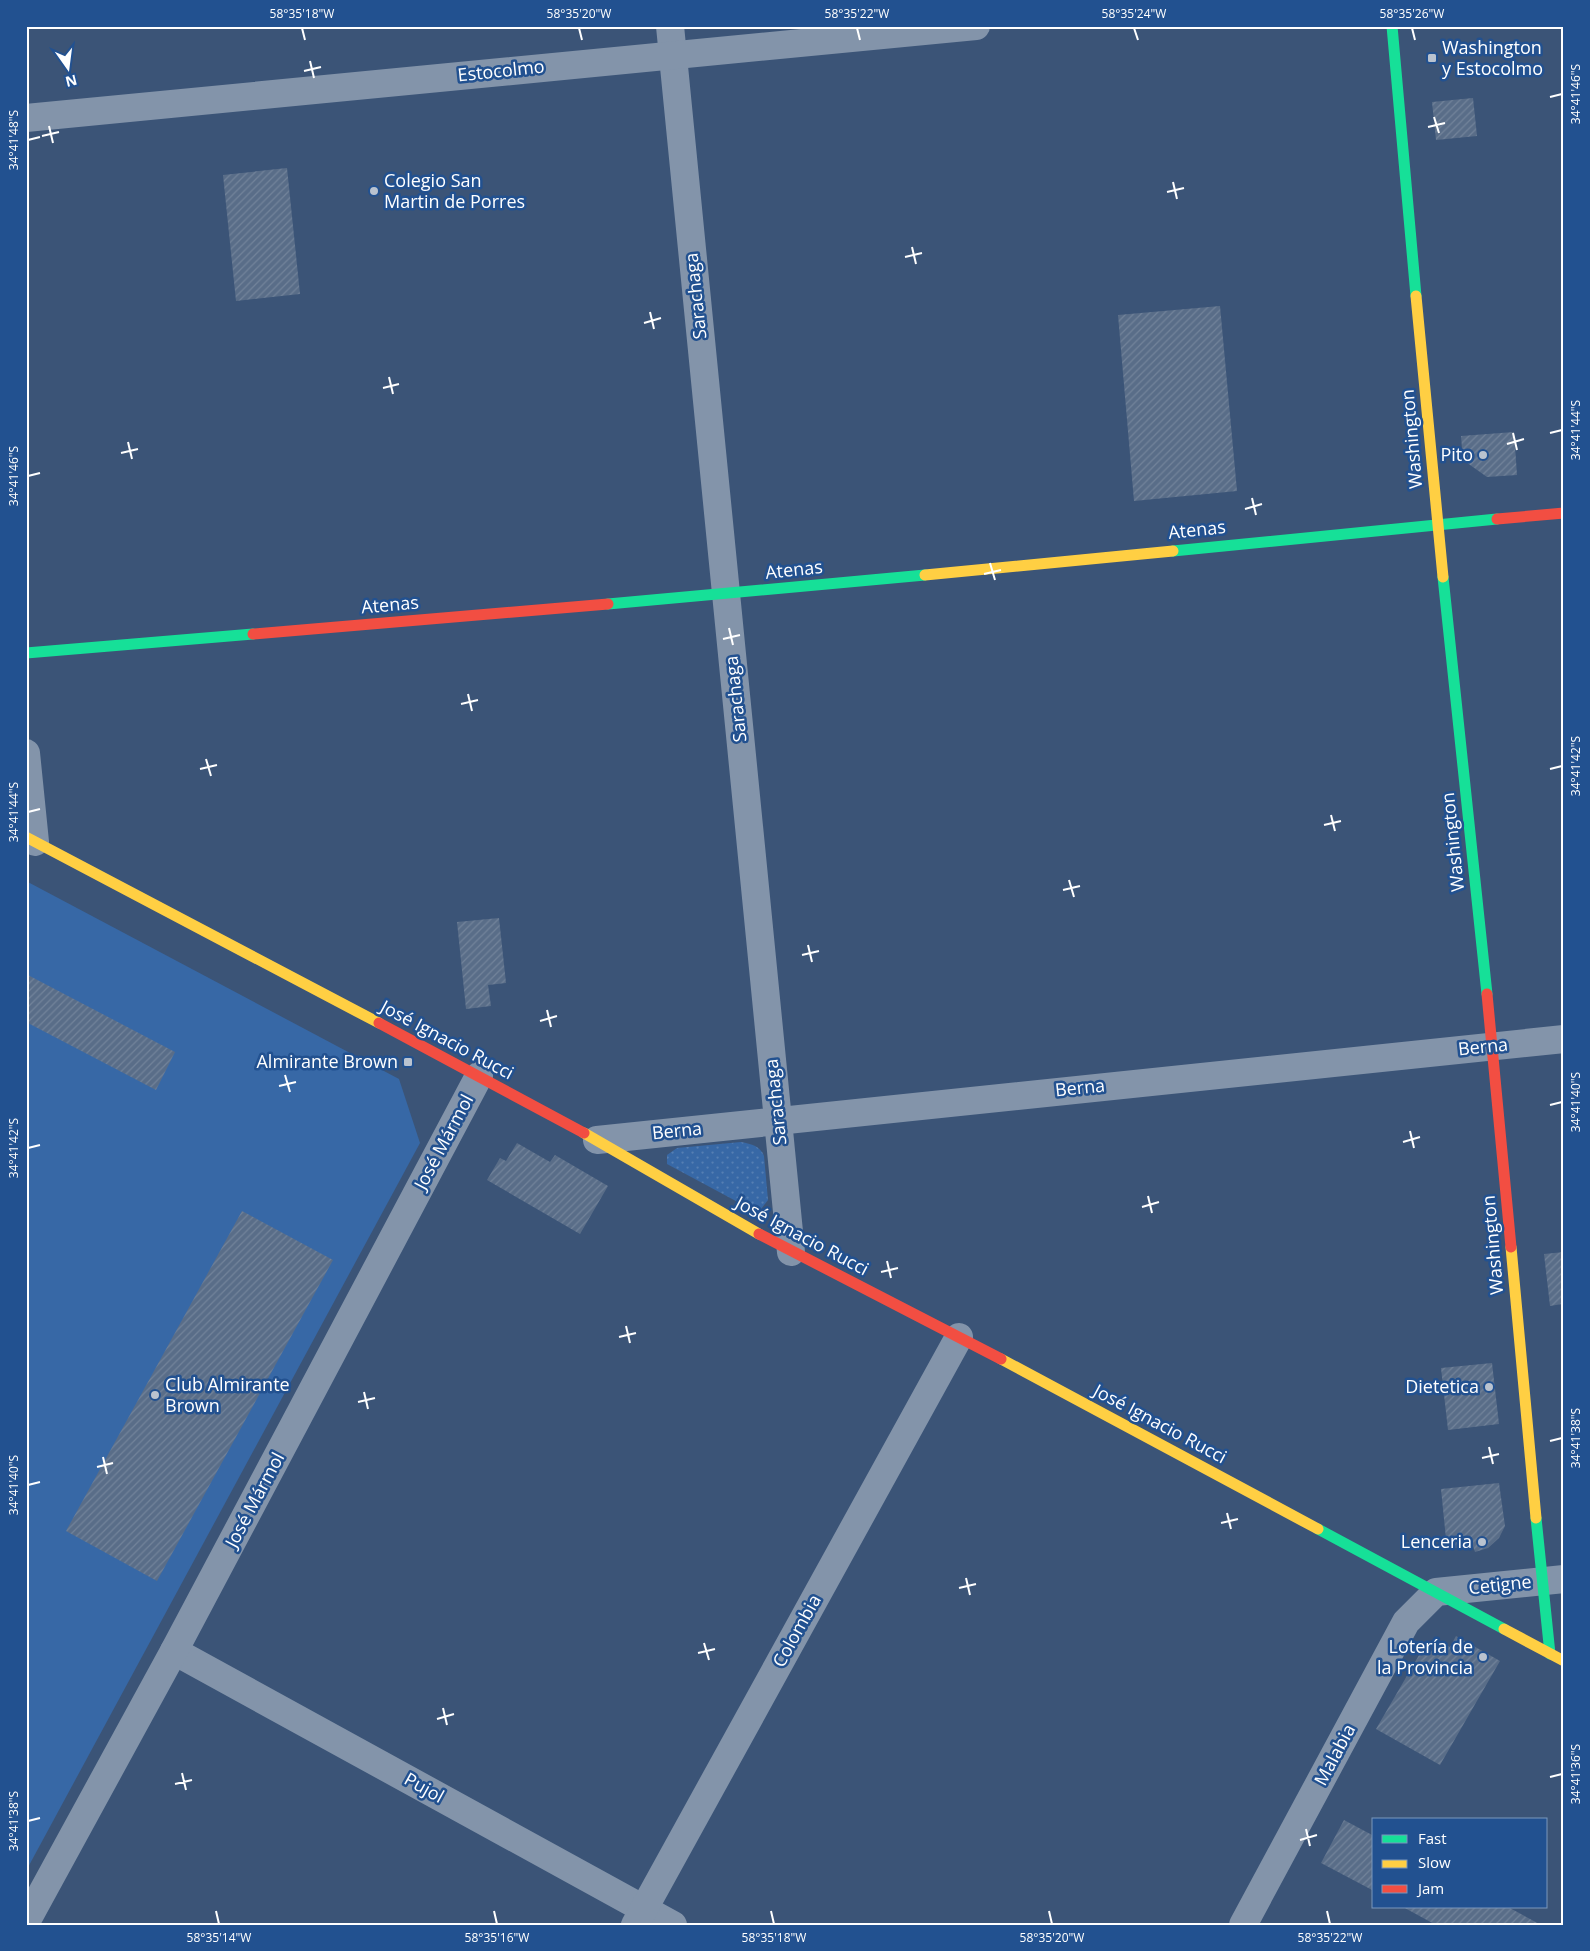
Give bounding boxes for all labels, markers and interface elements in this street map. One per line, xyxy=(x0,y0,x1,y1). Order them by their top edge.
text: 58°35'18"W xyxy=(270,5,334,22)
text: 58°35'20"W xyxy=(547,5,611,22)
text: 58°35'22"W xyxy=(825,5,889,22)
text: 58°35'24"W xyxy=(1102,5,1166,22)
text: 58°35'26"W xyxy=(1380,5,1444,22)
place label: Washington y Estocolmo xyxy=(1442,35,1543,80)
north arrow xyxy=(42,42,92,92)
marker: Washington y Estocolmo xyxy=(1426,52,1438,64)
street label: Estocolmo xyxy=(456,54,546,87)
text: 34°41'46"S xyxy=(1567,64,1584,124)
text: N xyxy=(63,71,79,92)
text: 34°41'48"S xyxy=(5,110,22,170)
place label: Colegio San Martin de Porres xyxy=(384,168,525,213)
marker: Colegio San Martin de Porres xyxy=(368,185,380,197)
street label: Sarachaga xyxy=(679,252,711,340)
street label: Washington xyxy=(1395,388,1427,490)
text: 34°41'44"S xyxy=(1567,400,1584,460)
place label: Pito xyxy=(1440,442,1473,466)
text: 34°41'46"S xyxy=(5,446,22,506)
marker: Pito xyxy=(1477,449,1489,461)
street label: Atenas xyxy=(1167,514,1227,544)
street label: Atenas xyxy=(764,554,824,584)
street label: Atenas xyxy=(360,590,420,618)
street label: Sarachaga xyxy=(719,655,751,743)
text: 34°41'42"S xyxy=(1567,736,1584,796)
text: 34°41'44"S xyxy=(5,782,22,842)
street label: Washington xyxy=(1435,791,1469,893)
street label: José Ignacio Rucci xyxy=(375,993,518,1084)
street label: Berna xyxy=(1457,1031,1509,1061)
place label: Almirante Brown xyxy=(256,1049,398,1073)
marker: Almirante Brown xyxy=(402,1056,414,1068)
street label: Sarachaga xyxy=(759,1058,791,1146)
street label: Berna xyxy=(1054,1072,1106,1102)
text: 34°41'40"S xyxy=(1567,1072,1584,1132)
street label: José Mármol xyxy=(407,1090,478,1195)
street label: Berna xyxy=(651,1115,703,1145)
text: 34°41'42"S xyxy=(5,1118,22,1178)
street label: José Ignacio Rucci xyxy=(730,1189,873,1280)
street label: Washington xyxy=(1476,1194,1508,1296)
place label: Club Almirante Brown xyxy=(165,1372,290,1417)
place label: Dietetica xyxy=(1405,1374,1479,1398)
street label: José Ignacio Rucci xyxy=(1088,1377,1231,1468)
marker: Dietetica xyxy=(1483,1381,1495,1393)
marker: Club Almirante Brown xyxy=(149,1389,161,1401)
text: 34°41'38"S xyxy=(1567,1408,1584,1468)
street label: José Mármol xyxy=(218,1448,289,1553)
text: 34°41'40"S xyxy=(5,1455,22,1515)
place label: Lenceria xyxy=(1401,1529,1472,1553)
marker: Lenceria xyxy=(1476,1536,1488,1548)
street label: Cetigne xyxy=(1467,1569,1533,1599)
street label: Colombia xyxy=(766,1590,826,1671)
place label: Lotería de la Provincia xyxy=(1377,1634,1473,1679)
marker: Lotería de la Provincia xyxy=(1477,1651,1489,1663)
street label: Malabia xyxy=(1308,1720,1360,1789)
text: 34°41'36"S xyxy=(1567,1744,1584,1804)
street label: Pujol xyxy=(400,1766,449,1808)
text: 34°41'38"S xyxy=(5,1791,22,1851)
legend xyxy=(1372,1818,1548,1908)
text: Fast xyxy=(1418,1828,1447,1848)
text: Slow xyxy=(1418,1852,1451,1872)
text: Jam xyxy=(1416,1878,1444,1898)
text: 58°35'14"W xyxy=(187,1929,251,1946)
text: 58°35'16"W xyxy=(465,1929,529,1946)
text: 58°35'18"W xyxy=(742,1929,806,1946)
text: 58°35'20"W xyxy=(1020,1929,1084,1946)
text: 58°35'22"W xyxy=(1298,1929,1362,1946)

